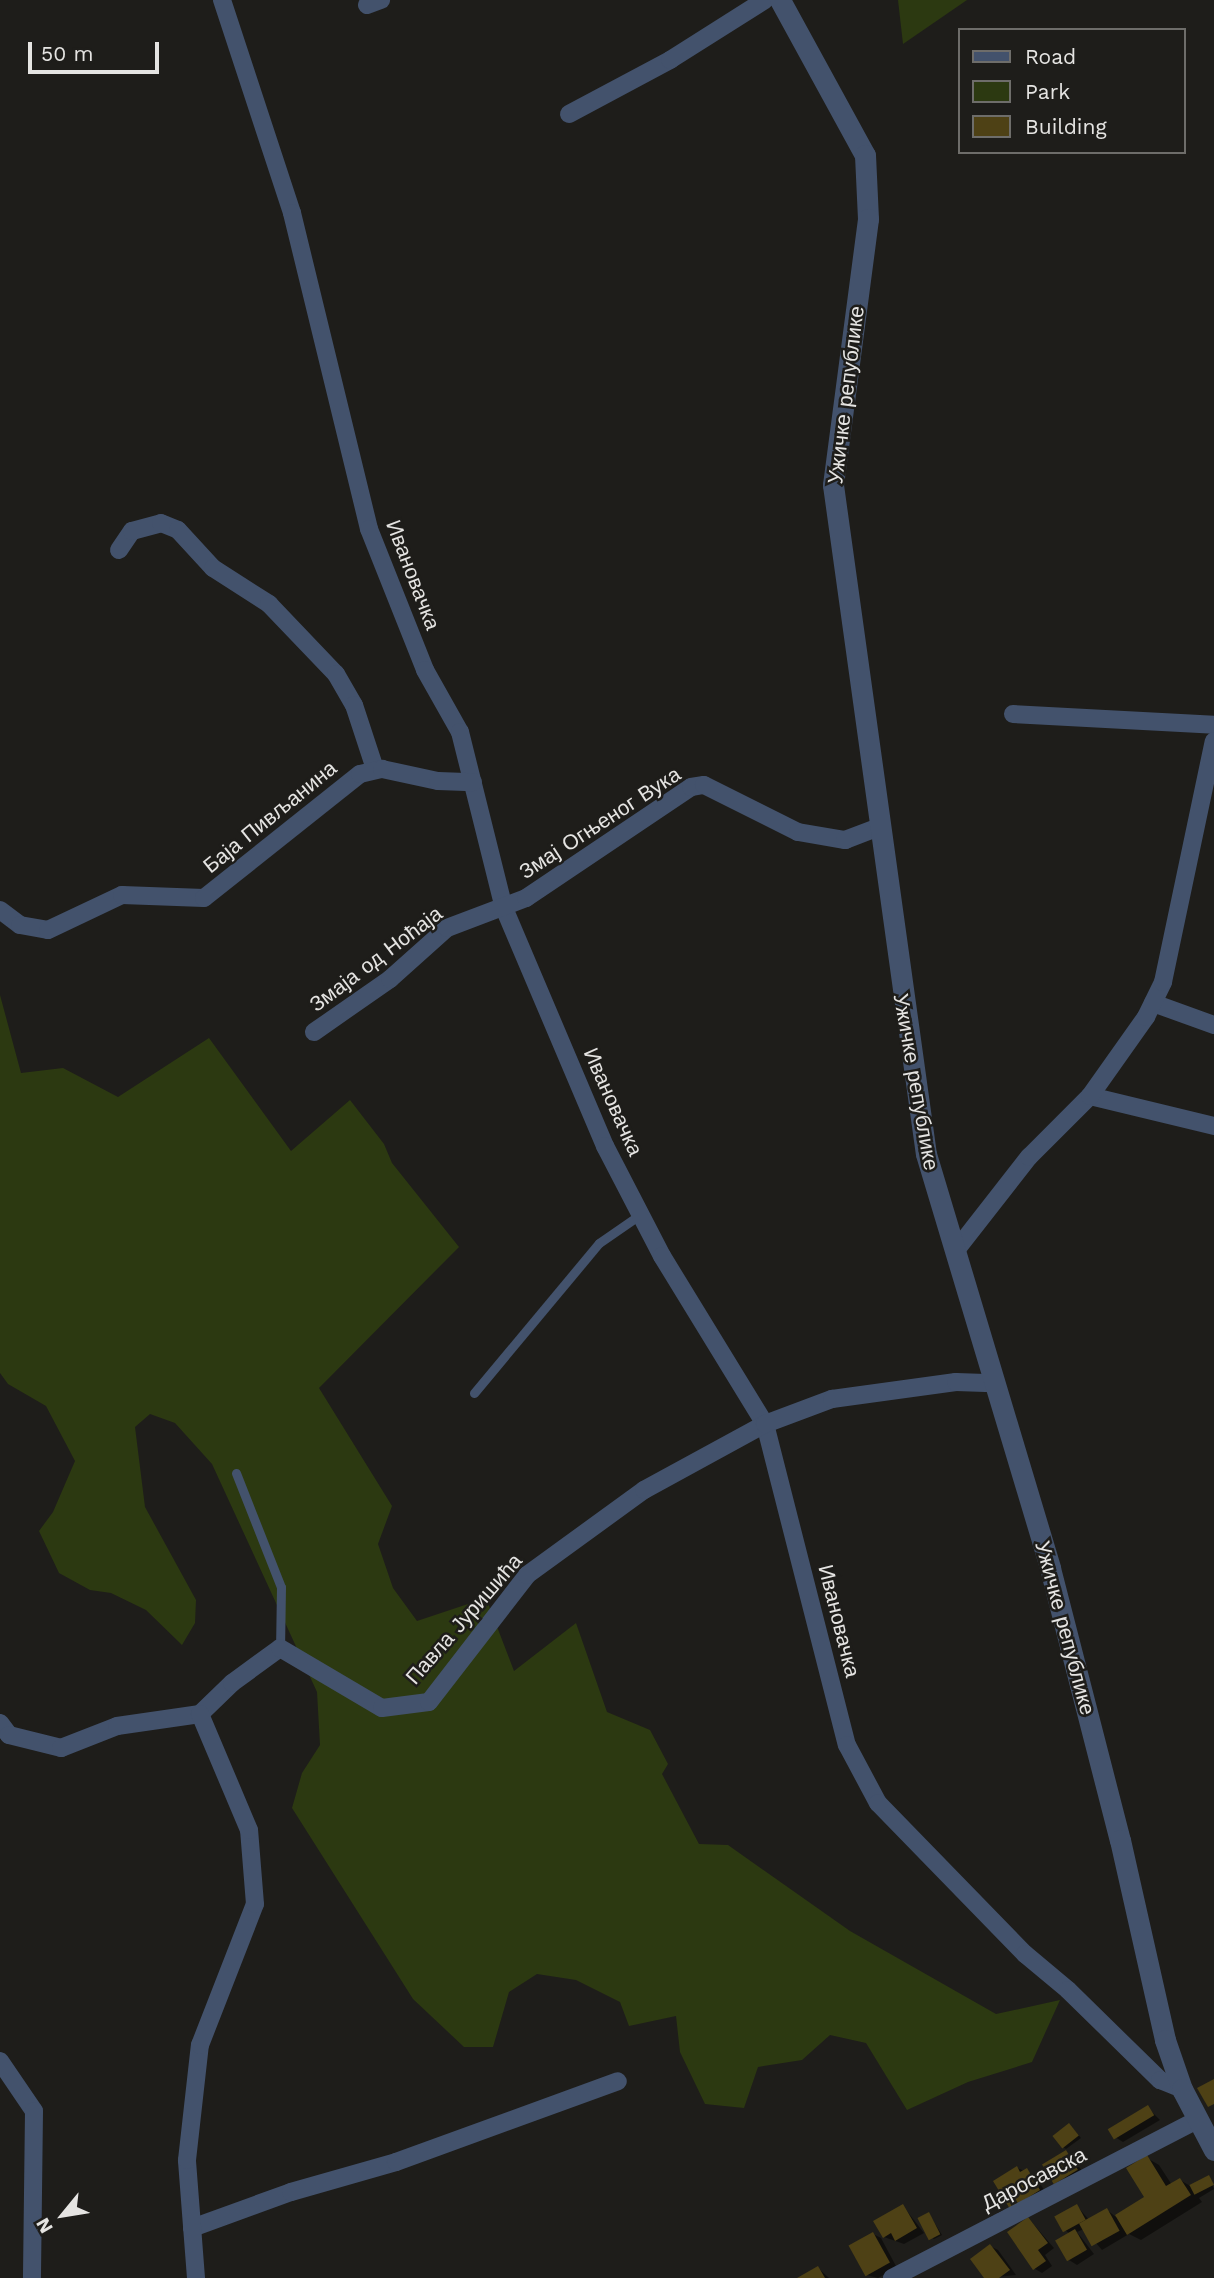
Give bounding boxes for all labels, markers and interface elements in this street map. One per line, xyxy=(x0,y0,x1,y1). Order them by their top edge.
scale bar xyxy=(32,28,163,72)
legend xyxy=(958,28,1186,154)
text: 50 m xyxy=(41,41,93,66)
text: Road xyxy=(1025,44,1076,69)
text: Park xyxy=(1025,79,1070,104)
text: Building xyxy=(1025,114,1107,139)
street label: Ужичке републике xyxy=(823,305,869,485)
street label: Ивановачка xyxy=(381,517,445,633)
street label: Баја Пивљанина xyxy=(198,756,342,878)
street label: Змај Огњеног Вука xyxy=(515,761,685,885)
street label: Змаја од Ноћаја xyxy=(305,901,447,1017)
street label: Ужичке републике xyxy=(888,992,944,1172)
street label: Ивановачка xyxy=(578,1044,648,1160)
street label: Ужичке републике xyxy=(1030,1538,1100,1718)
street label: Павла Јуришића xyxy=(400,1549,528,1689)
street label: Ивановачка xyxy=(813,1562,865,1680)
street label: Даросавска xyxy=(977,2142,1091,2216)
north arrow xyxy=(28,2180,98,2250)
text: N xyxy=(31,2214,58,2238)

